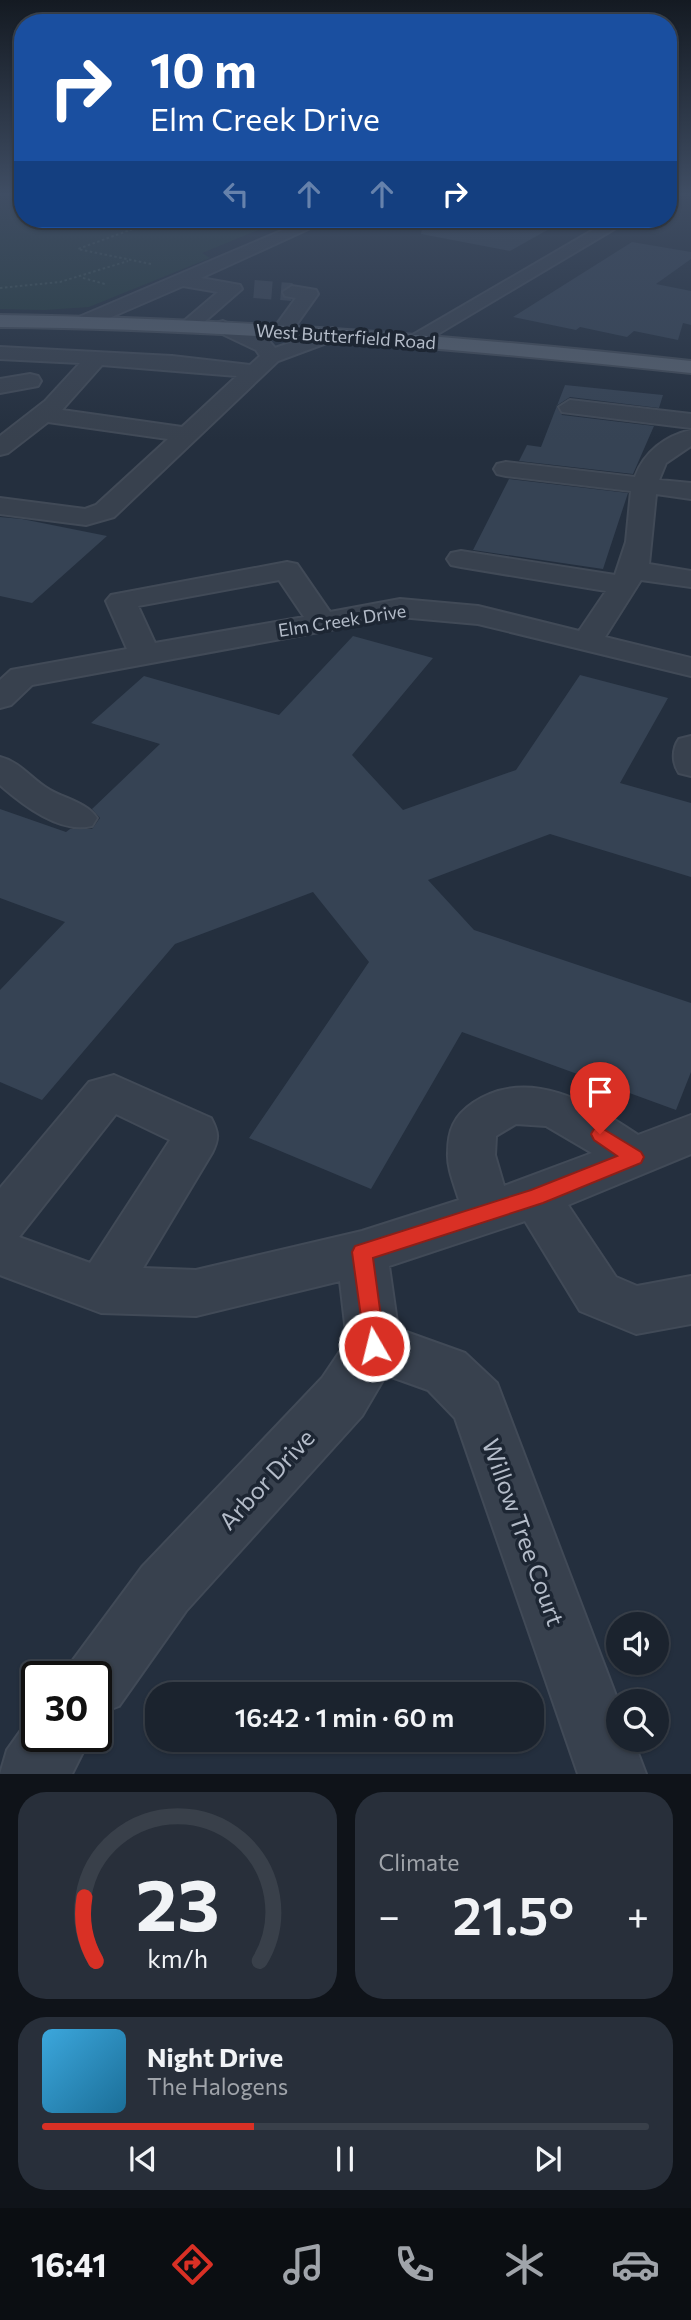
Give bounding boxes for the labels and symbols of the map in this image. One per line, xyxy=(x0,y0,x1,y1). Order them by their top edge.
street label: West Butterfield Road xyxy=(255,319,437,353)
street label: Elm Creek Drive xyxy=(276,599,408,641)
pin xyxy=(570,1062,630,1134)
position arrow xyxy=(337,1309,411,1383)
street label: Arbor Drive xyxy=(212,1423,320,1535)
street label: Willow Tree Court xyxy=(477,1435,571,1629)
speed limit sign: 30 xyxy=(21,1661,112,1752)

